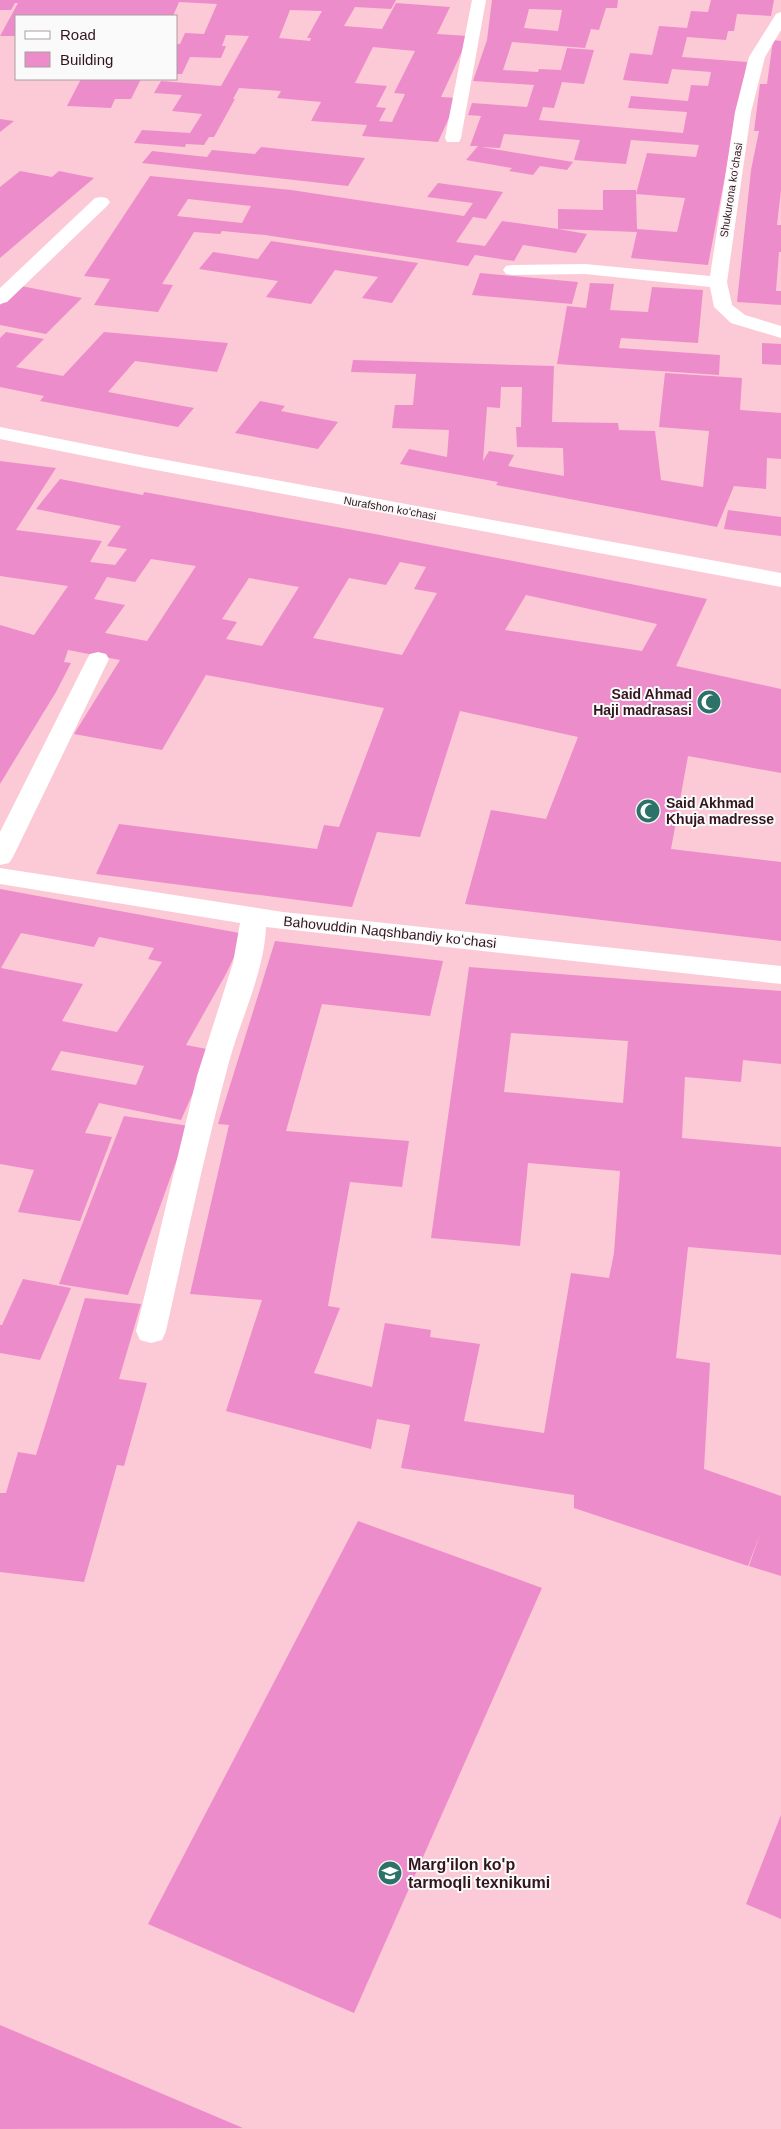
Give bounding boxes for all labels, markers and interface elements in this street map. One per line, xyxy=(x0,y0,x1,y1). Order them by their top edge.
legend xyxy=(15,15,178,80)
text: Road xyxy=(60,26,96,43)
text: Building xyxy=(60,51,113,68)
street label: Shukurona koʻchasi xyxy=(718,142,744,238)
street label: Nurafshon koʻchasi xyxy=(343,494,437,522)
place label: Said Ahmad Haji madrasasi xyxy=(593,686,692,718)
mosque icon: Said Ahmad Haji madrasasi xyxy=(696,689,722,715)
place label: Said Akhmad Khuja madresse xyxy=(666,795,774,827)
mosque icon: Said Akhmad Khuja madresse xyxy=(635,798,661,824)
street label: Bahovuddin Naqshbandiy koʻchasi xyxy=(283,913,497,951)
place label: Marg'ilon ko'p tarmoqli texnikumi xyxy=(408,1856,550,1891)
school or university icon: Marg'ilon ko'p tarmoqli texnikumi xyxy=(377,1860,403,1886)

